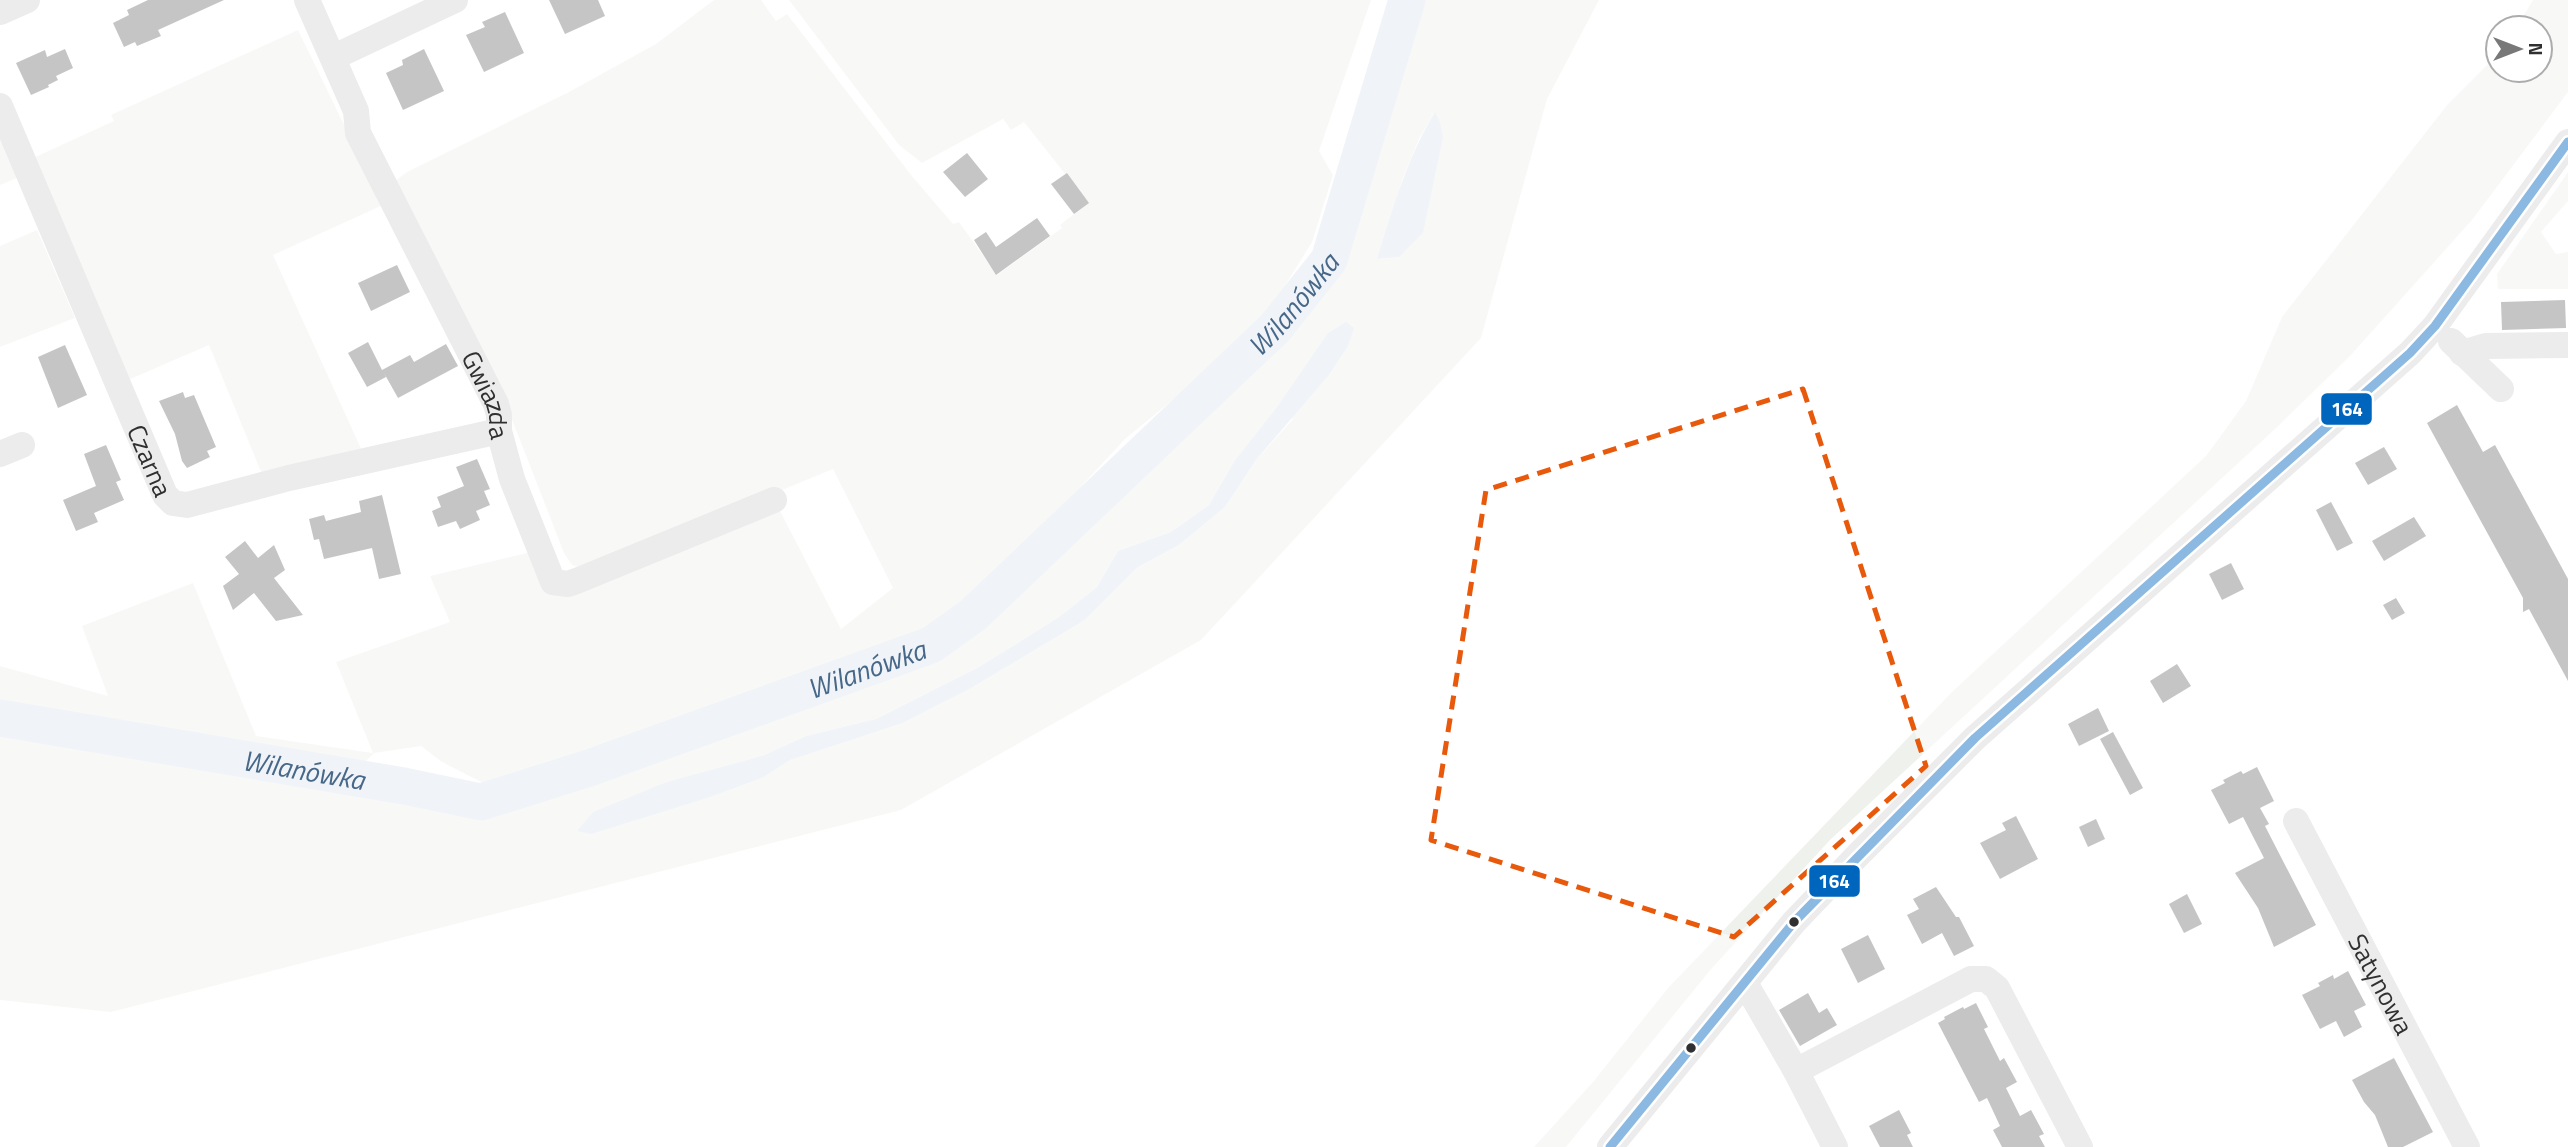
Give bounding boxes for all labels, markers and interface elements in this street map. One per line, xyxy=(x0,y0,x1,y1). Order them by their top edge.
north arrow xyxy=(2484,14,2554,84)
text: N xyxy=(2522,42,2551,56)
water label: Wilanówka xyxy=(1237,242,1350,365)
street label: Gwiazda xyxy=(452,343,520,443)
line badge: 164 xyxy=(2320,392,2373,426)
text: 164 xyxy=(2331,394,2363,423)
street label: Czarna xyxy=(118,418,183,503)
water label: Wilanówka xyxy=(801,627,933,709)
water label: Wilanówka xyxy=(239,738,370,801)
line badge: 164 xyxy=(1808,864,1861,898)
text: 164 xyxy=(1818,866,1850,895)
unlabelled marker xyxy=(1787,915,1801,929)
street label: Satynowa xyxy=(2339,927,2424,1041)
unlabelled marker xyxy=(1684,1041,1698,1055)

